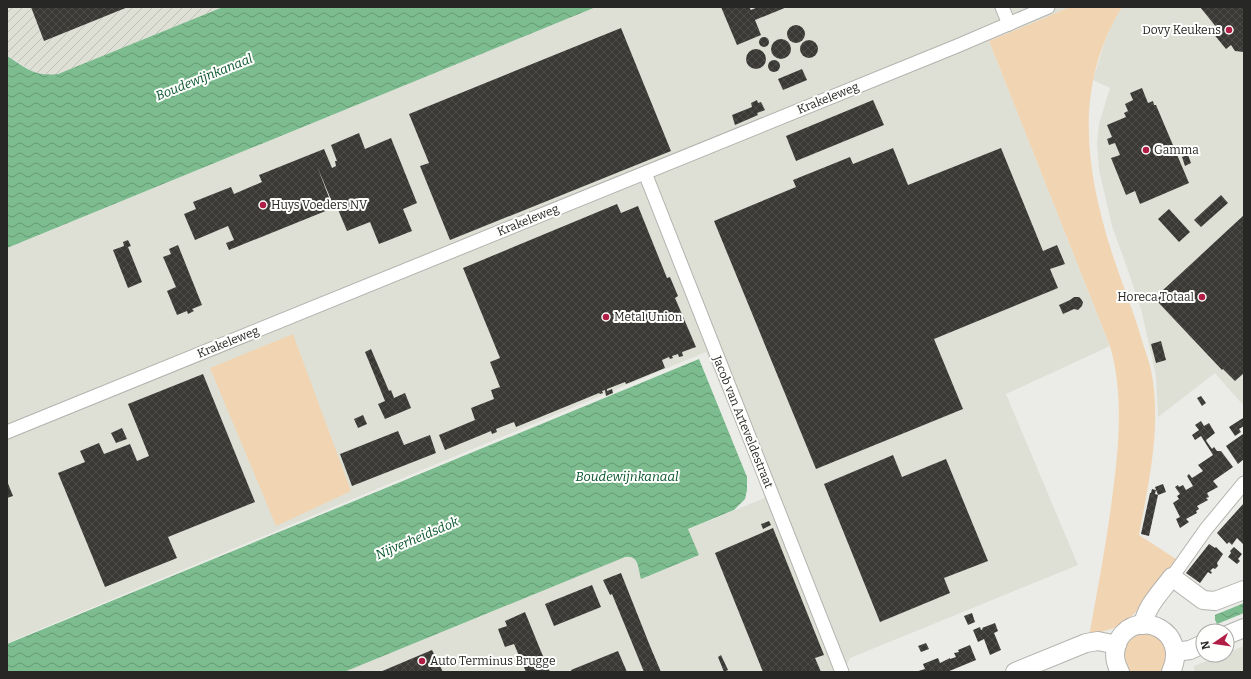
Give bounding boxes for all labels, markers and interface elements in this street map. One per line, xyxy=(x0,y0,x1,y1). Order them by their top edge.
place label: Dovy Keukens xyxy=(1142,23,1221,37)
marker: Dovy Keukens xyxy=(1224,25,1234,35)
water label: Boudewijnkanaal xyxy=(153,51,255,103)
street label: Krakeleweg xyxy=(795,79,861,117)
place label: Gamma xyxy=(1154,143,1199,157)
marker: Gamma xyxy=(1141,145,1151,155)
place label: Huys Voeders NV xyxy=(271,198,368,212)
marker: Huys Voeders NV xyxy=(258,200,268,210)
street label: Krakeleweg xyxy=(495,201,561,239)
place label: Horeca Totaal xyxy=(1117,290,1195,304)
marker: Horeca Totaal xyxy=(1197,292,1207,302)
place label: Metal Union xyxy=(614,310,683,324)
marker: Metal Union xyxy=(601,312,611,322)
street label: Krakeleweg xyxy=(195,323,261,361)
street label: Jacob van Arteveldestraat xyxy=(710,353,776,491)
water label: Boudewijnkanaal xyxy=(575,469,679,484)
water label: Nijverheidsdok xyxy=(373,513,462,562)
north arrow xyxy=(1195,623,1235,663)
text: N xyxy=(1198,639,1213,651)
place label: Auto Terminus Brugge xyxy=(430,654,555,668)
marker: Auto Terminus Brugge xyxy=(417,656,427,666)

